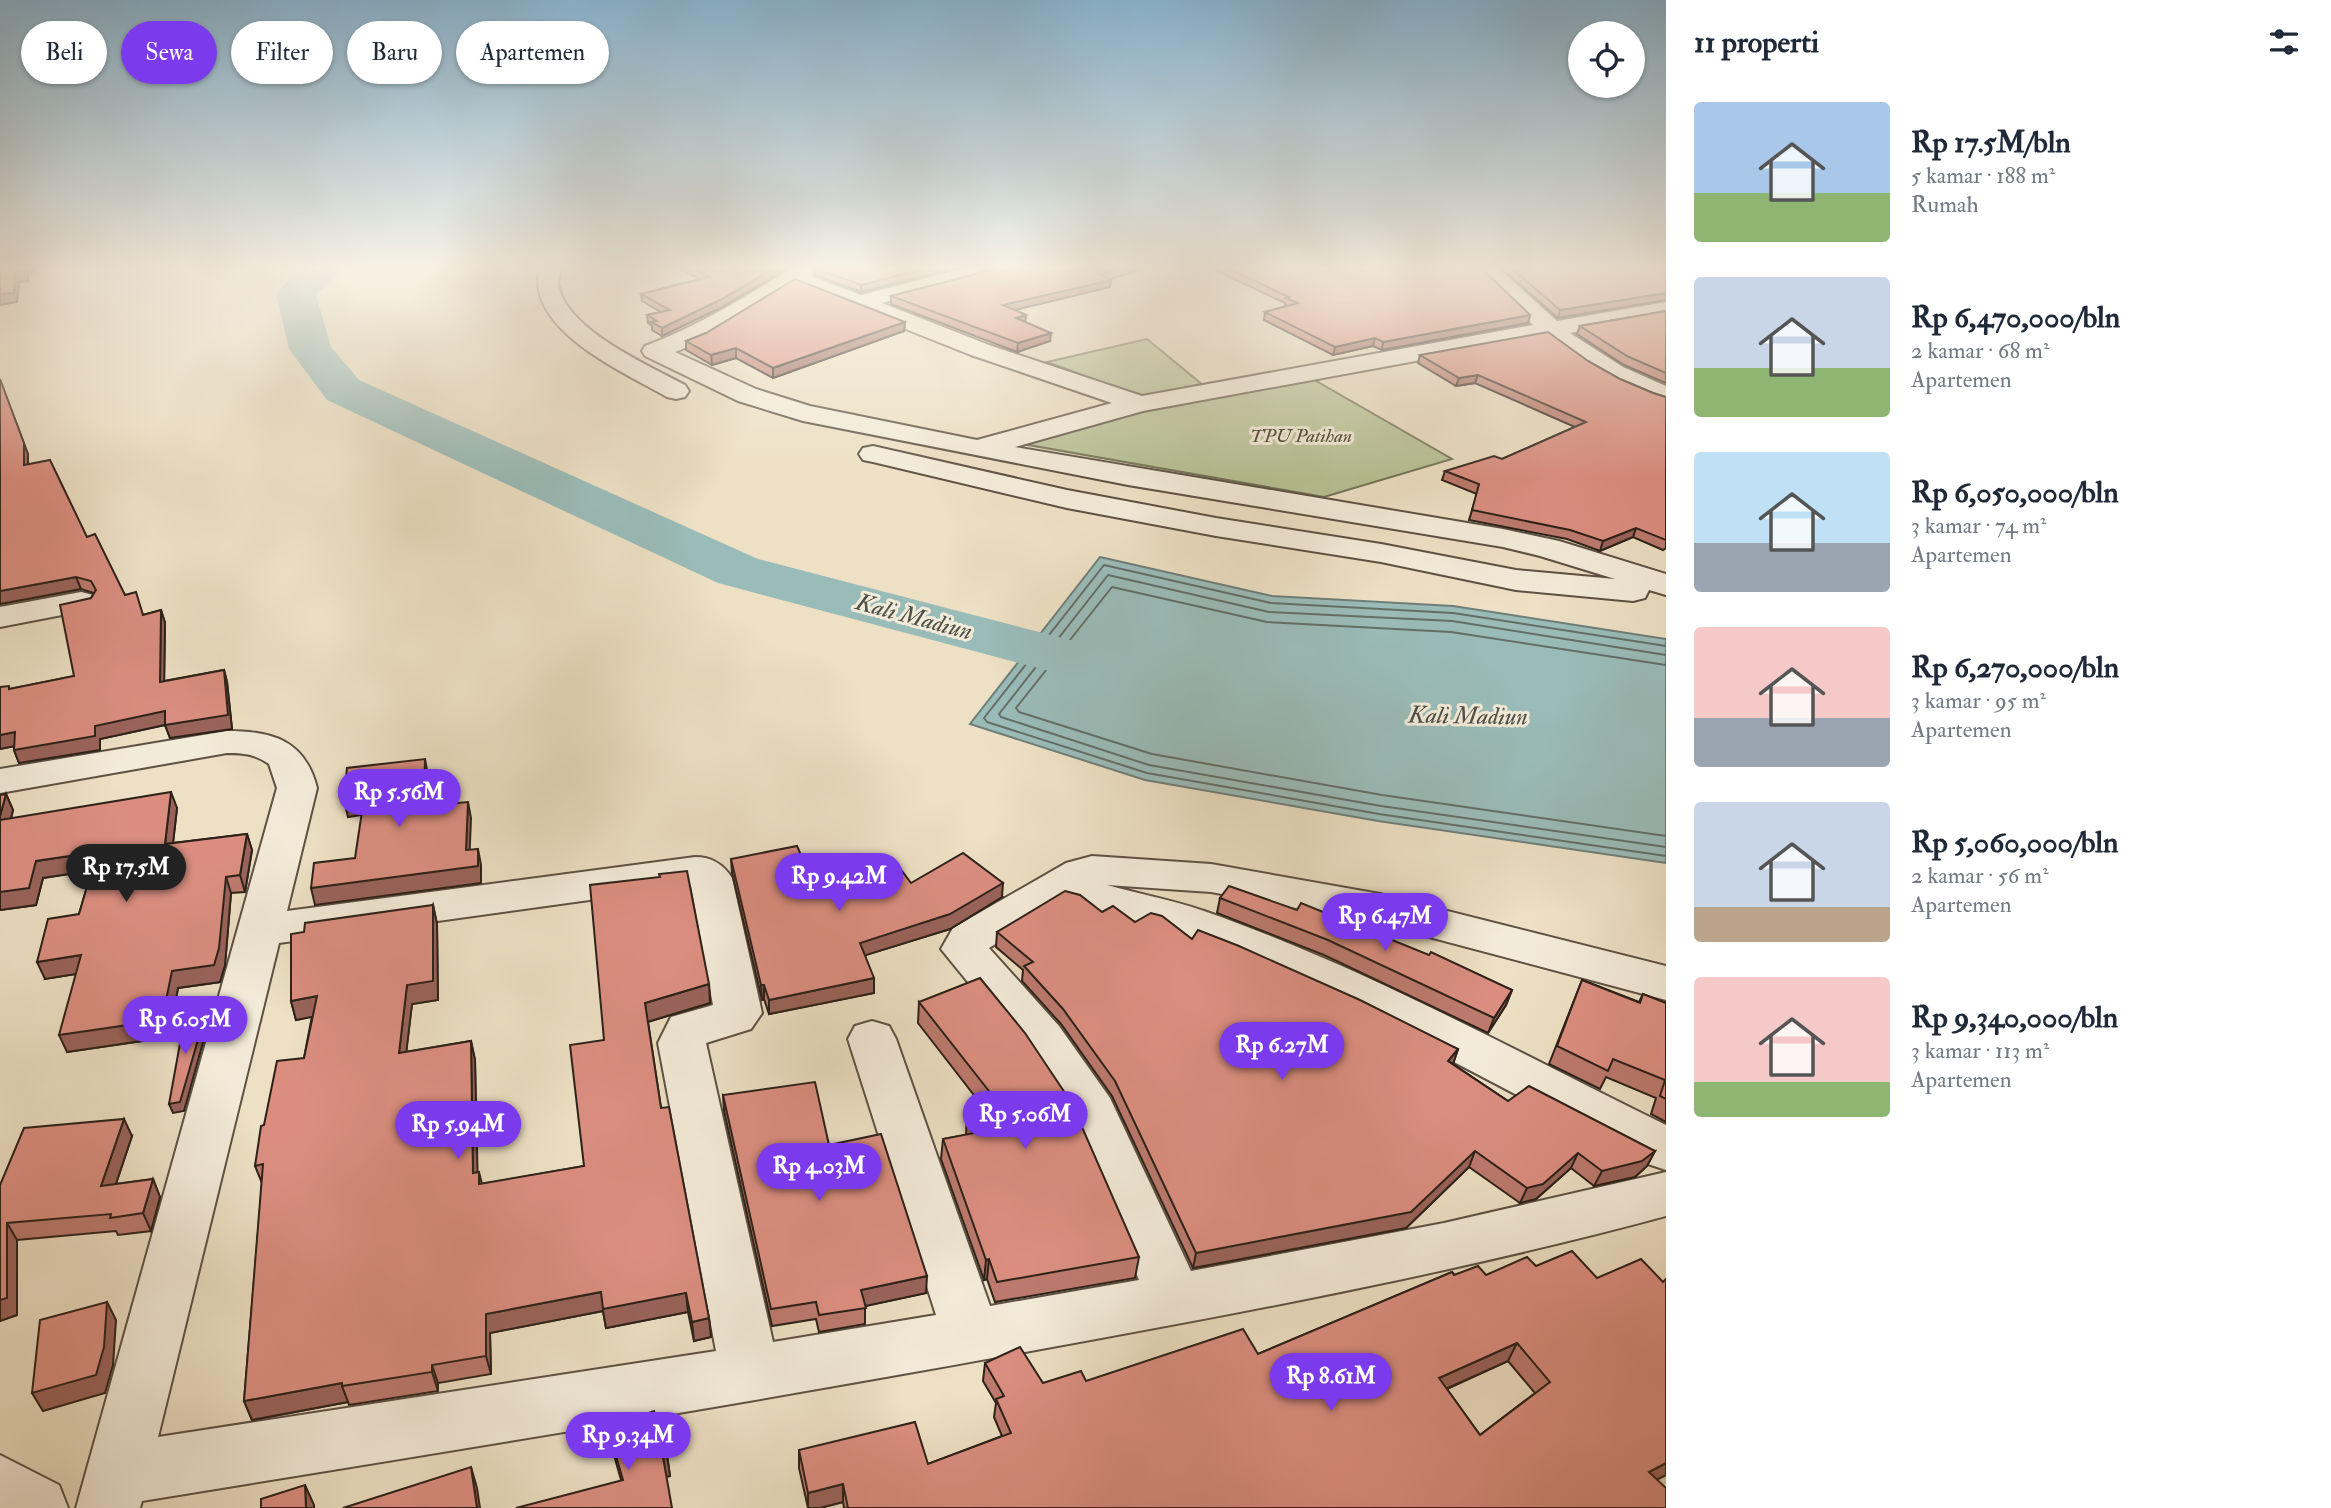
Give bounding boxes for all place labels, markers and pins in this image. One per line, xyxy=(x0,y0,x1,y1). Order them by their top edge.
pin: Rp 5.56M xyxy=(327,770,471,829)
pin: Rp 17.5M xyxy=(54,844,198,904)
pin: Rp 9.42M xyxy=(767,853,911,913)
pin: Rp 6.47M xyxy=(1313,894,1457,953)
pin: Rp 6.05M xyxy=(113,996,257,1056)
pin: Rp 6.27M xyxy=(1210,1023,1354,1082)
pin: Rp 5.06M xyxy=(953,1092,1097,1151)
pin: Rp 5.94M xyxy=(386,1102,530,1161)
pin: Rp 4.03M xyxy=(747,1144,891,1203)
pin: Rp 8.61M xyxy=(1259,1354,1403,1413)
pin: Rp 9.34M xyxy=(556,1412,700,1472)

